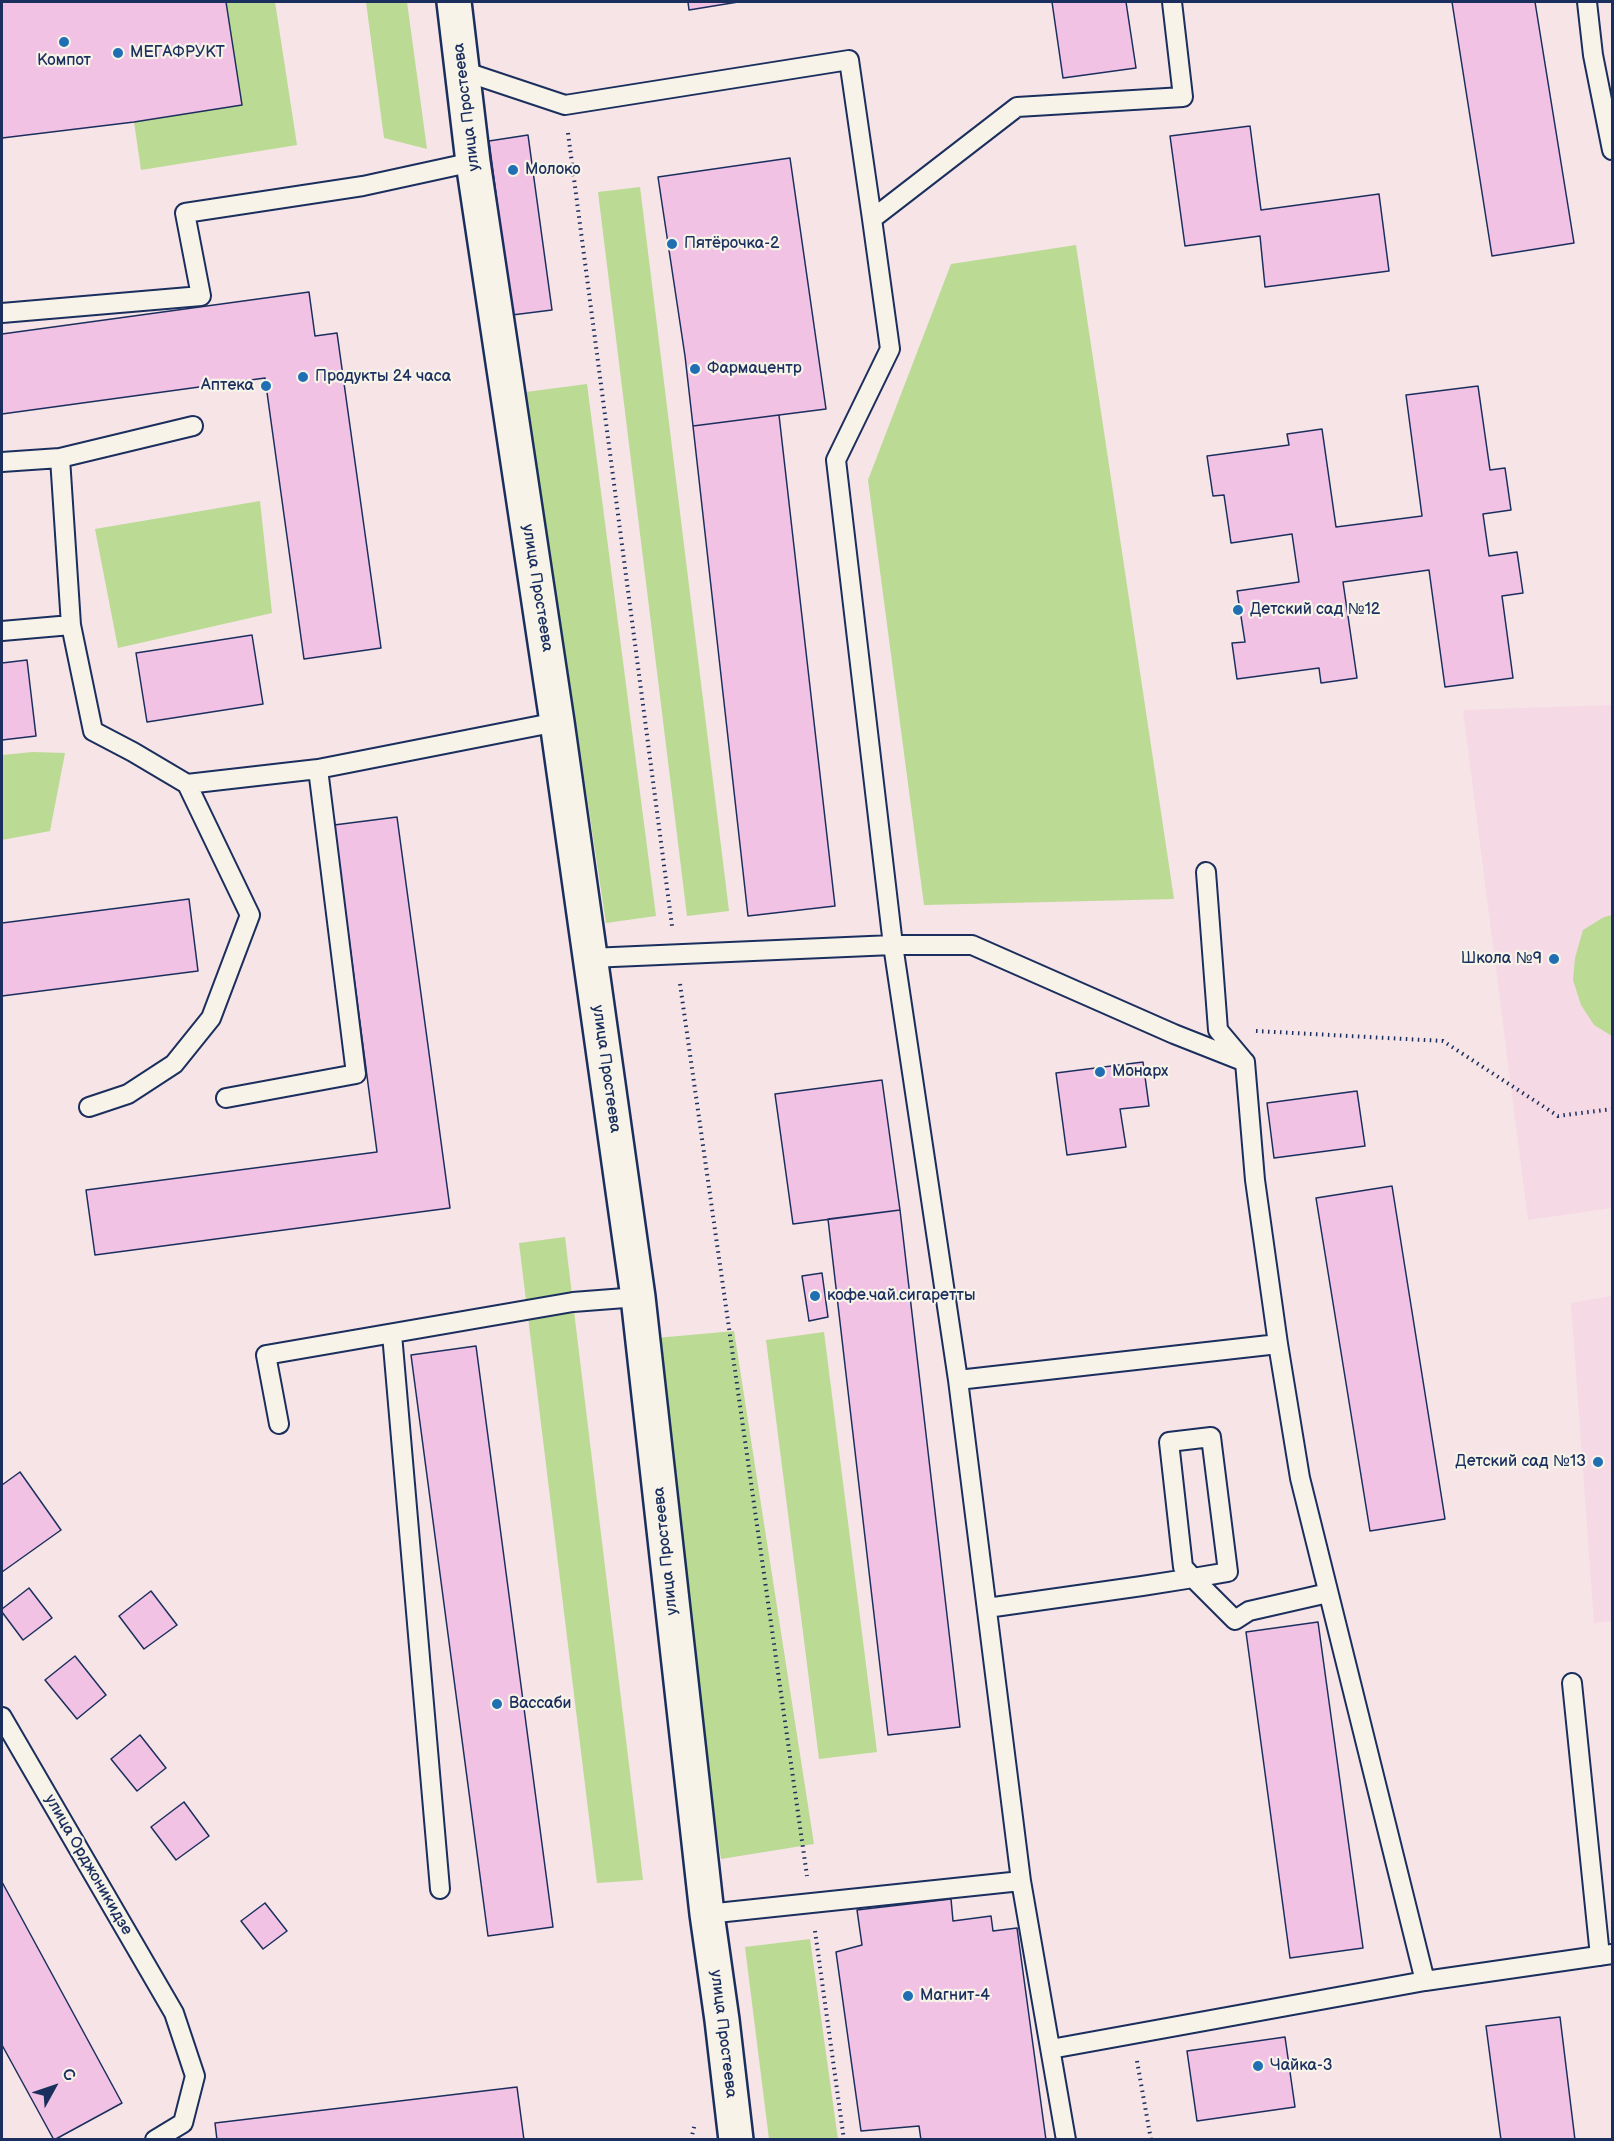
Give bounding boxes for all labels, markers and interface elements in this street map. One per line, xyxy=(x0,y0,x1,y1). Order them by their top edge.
marker: Компот xyxy=(57,35,71,49)
street label: улица Простеева xyxy=(450,42,484,172)
place label: МЕГАФРУКТ xyxy=(130,43,225,63)
marker: МЕГАФРУКТ xyxy=(111,46,125,60)
place label: Компот xyxy=(37,51,91,71)
place label: Молоко xyxy=(525,160,581,180)
marker: Молоко xyxy=(506,163,520,177)
place label: Пятёрочка-2 xyxy=(684,234,779,254)
marker: Пятёрочка-2 xyxy=(665,237,679,251)
place label: Фармацентр xyxy=(707,359,802,379)
marker: Фармацентр xyxy=(688,362,702,376)
place label: Продукты 24 часа xyxy=(315,367,451,387)
marker: Продукты 24 часа xyxy=(296,370,310,384)
place label: Аптека xyxy=(201,376,254,396)
marker: Аптека xyxy=(259,379,273,393)
street label: улица Простеева xyxy=(517,523,557,653)
place label: Детский сад №12 xyxy=(1250,600,1380,620)
marker: Детский сад №12 xyxy=(1231,603,1245,617)
place label: Школа №9 xyxy=(1461,949,1542,969)
marker: Школа №9 xyxy=(1547,952,1561,966)
street label: улица Простеева xyxy=(588,1004,624,1134)
place label: Монарх xyxy=(1112,1062,1168,1082)
marker: Монарх xyxy=(1093,1065,1107,1079)
place label: кофе.чай.сигаретты xyxy=(827,1286,975,1306)
marker: кофе.чай.сигаретты xyxy=(808,1289,822,1303)
place label: Детский сад №13 xyxy=(1455,1452,1586,1472)
marker: Детский сад №13 xyxy=(1591,1455,1605,1469)
street label: улица Простеева xyxy=(650,1486,682,1616)
place label: Вассаби xyxy=(509,1694,571,1714)
marker: Вассаби xyxy=(490,1697,504,1711)
street label: улица Орджоникидзе xyxy=(40,1791,136,1939)
street label: улица Простеева xyxy=(706,1969,740,2099)
place label: Магнит-4 xyxy=(920,1986,990,2006)
marker: Магнит-4 xyxy=(901,1989,915,2003)
place label: Чайка-3 xyxy=(1270,2056,1333,2076)
north arrow xyxy=(24,2057,84,2117)
marker: Чайка-3 xyxy=(1251,2059,1265,2073)
text: С xyxy=(57,2065,79,2085)

